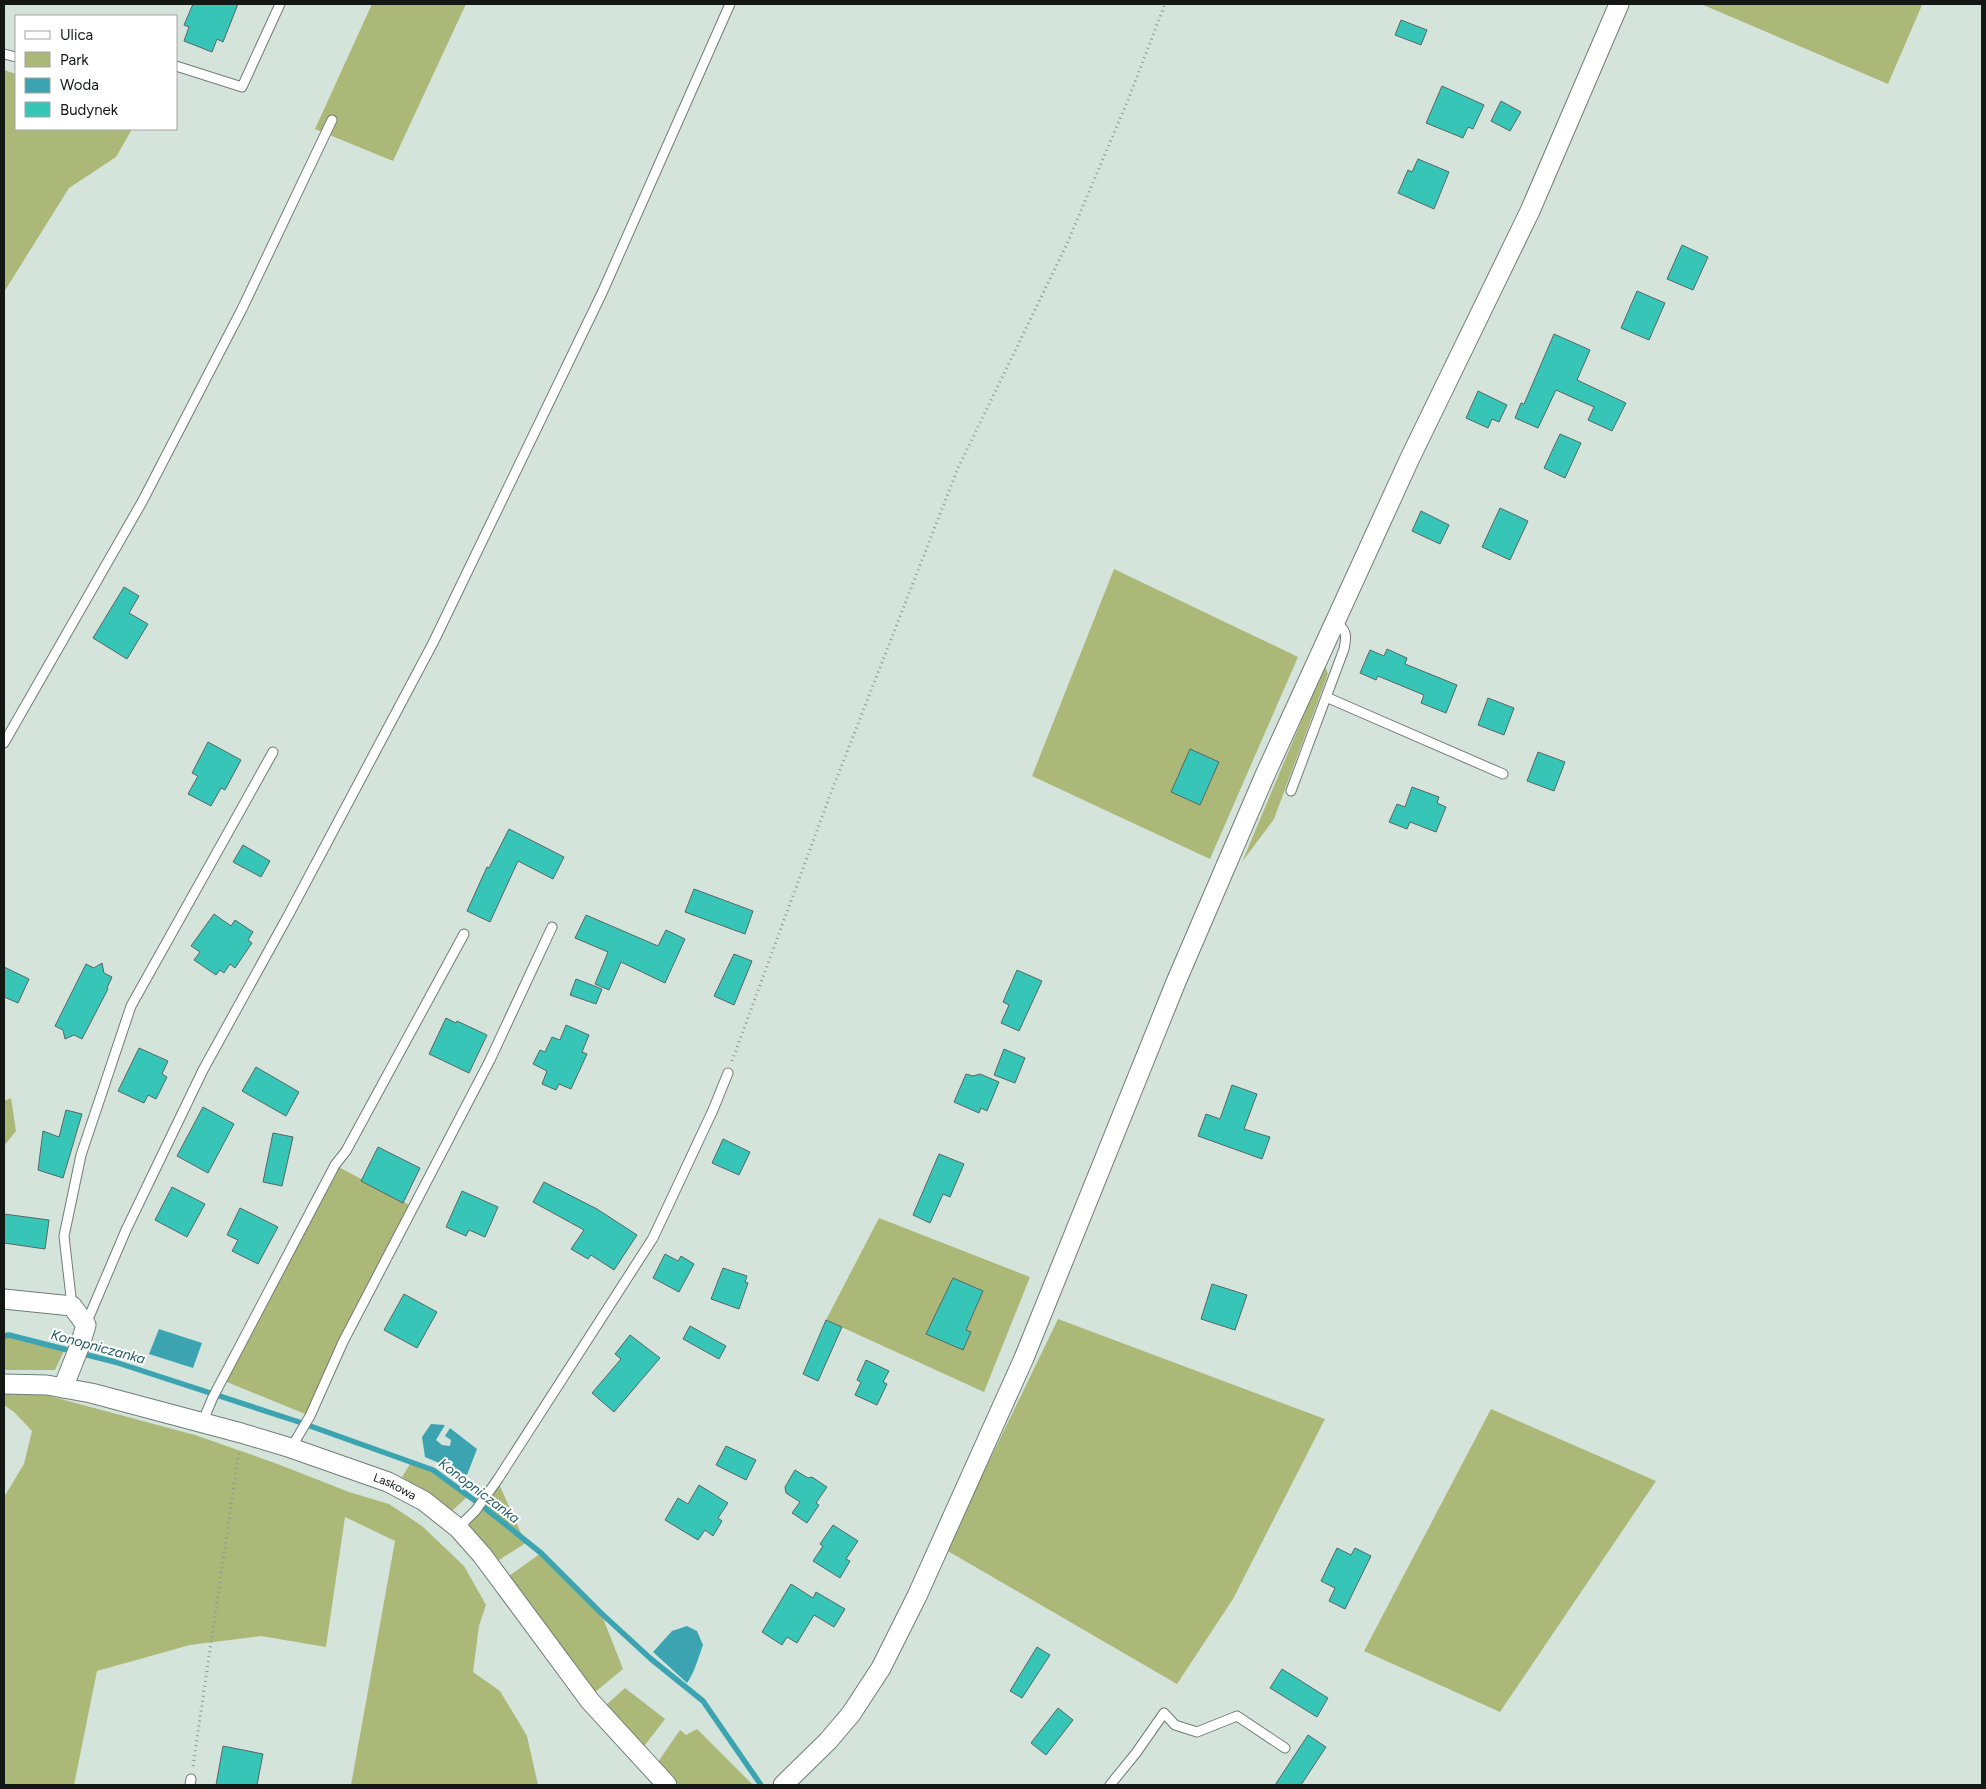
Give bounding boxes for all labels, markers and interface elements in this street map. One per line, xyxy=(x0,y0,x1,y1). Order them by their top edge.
legend xyxy=(15,15,178,130)
text: Ulica xyxy=(60,26,93,44)
text: Park xyxy=(60,51,89,69)
text: Woda xyxy=(60,76,99,94)
text: Budynek xyxy=(60,101,119,119)
water label: Konopniczanka xyxy=(49,1326,147,1368)
water label: Konopniczanka xyxy=(435,1455,523,1527)
street label: Laskowa xyxy=(372,1470,419,1503)

